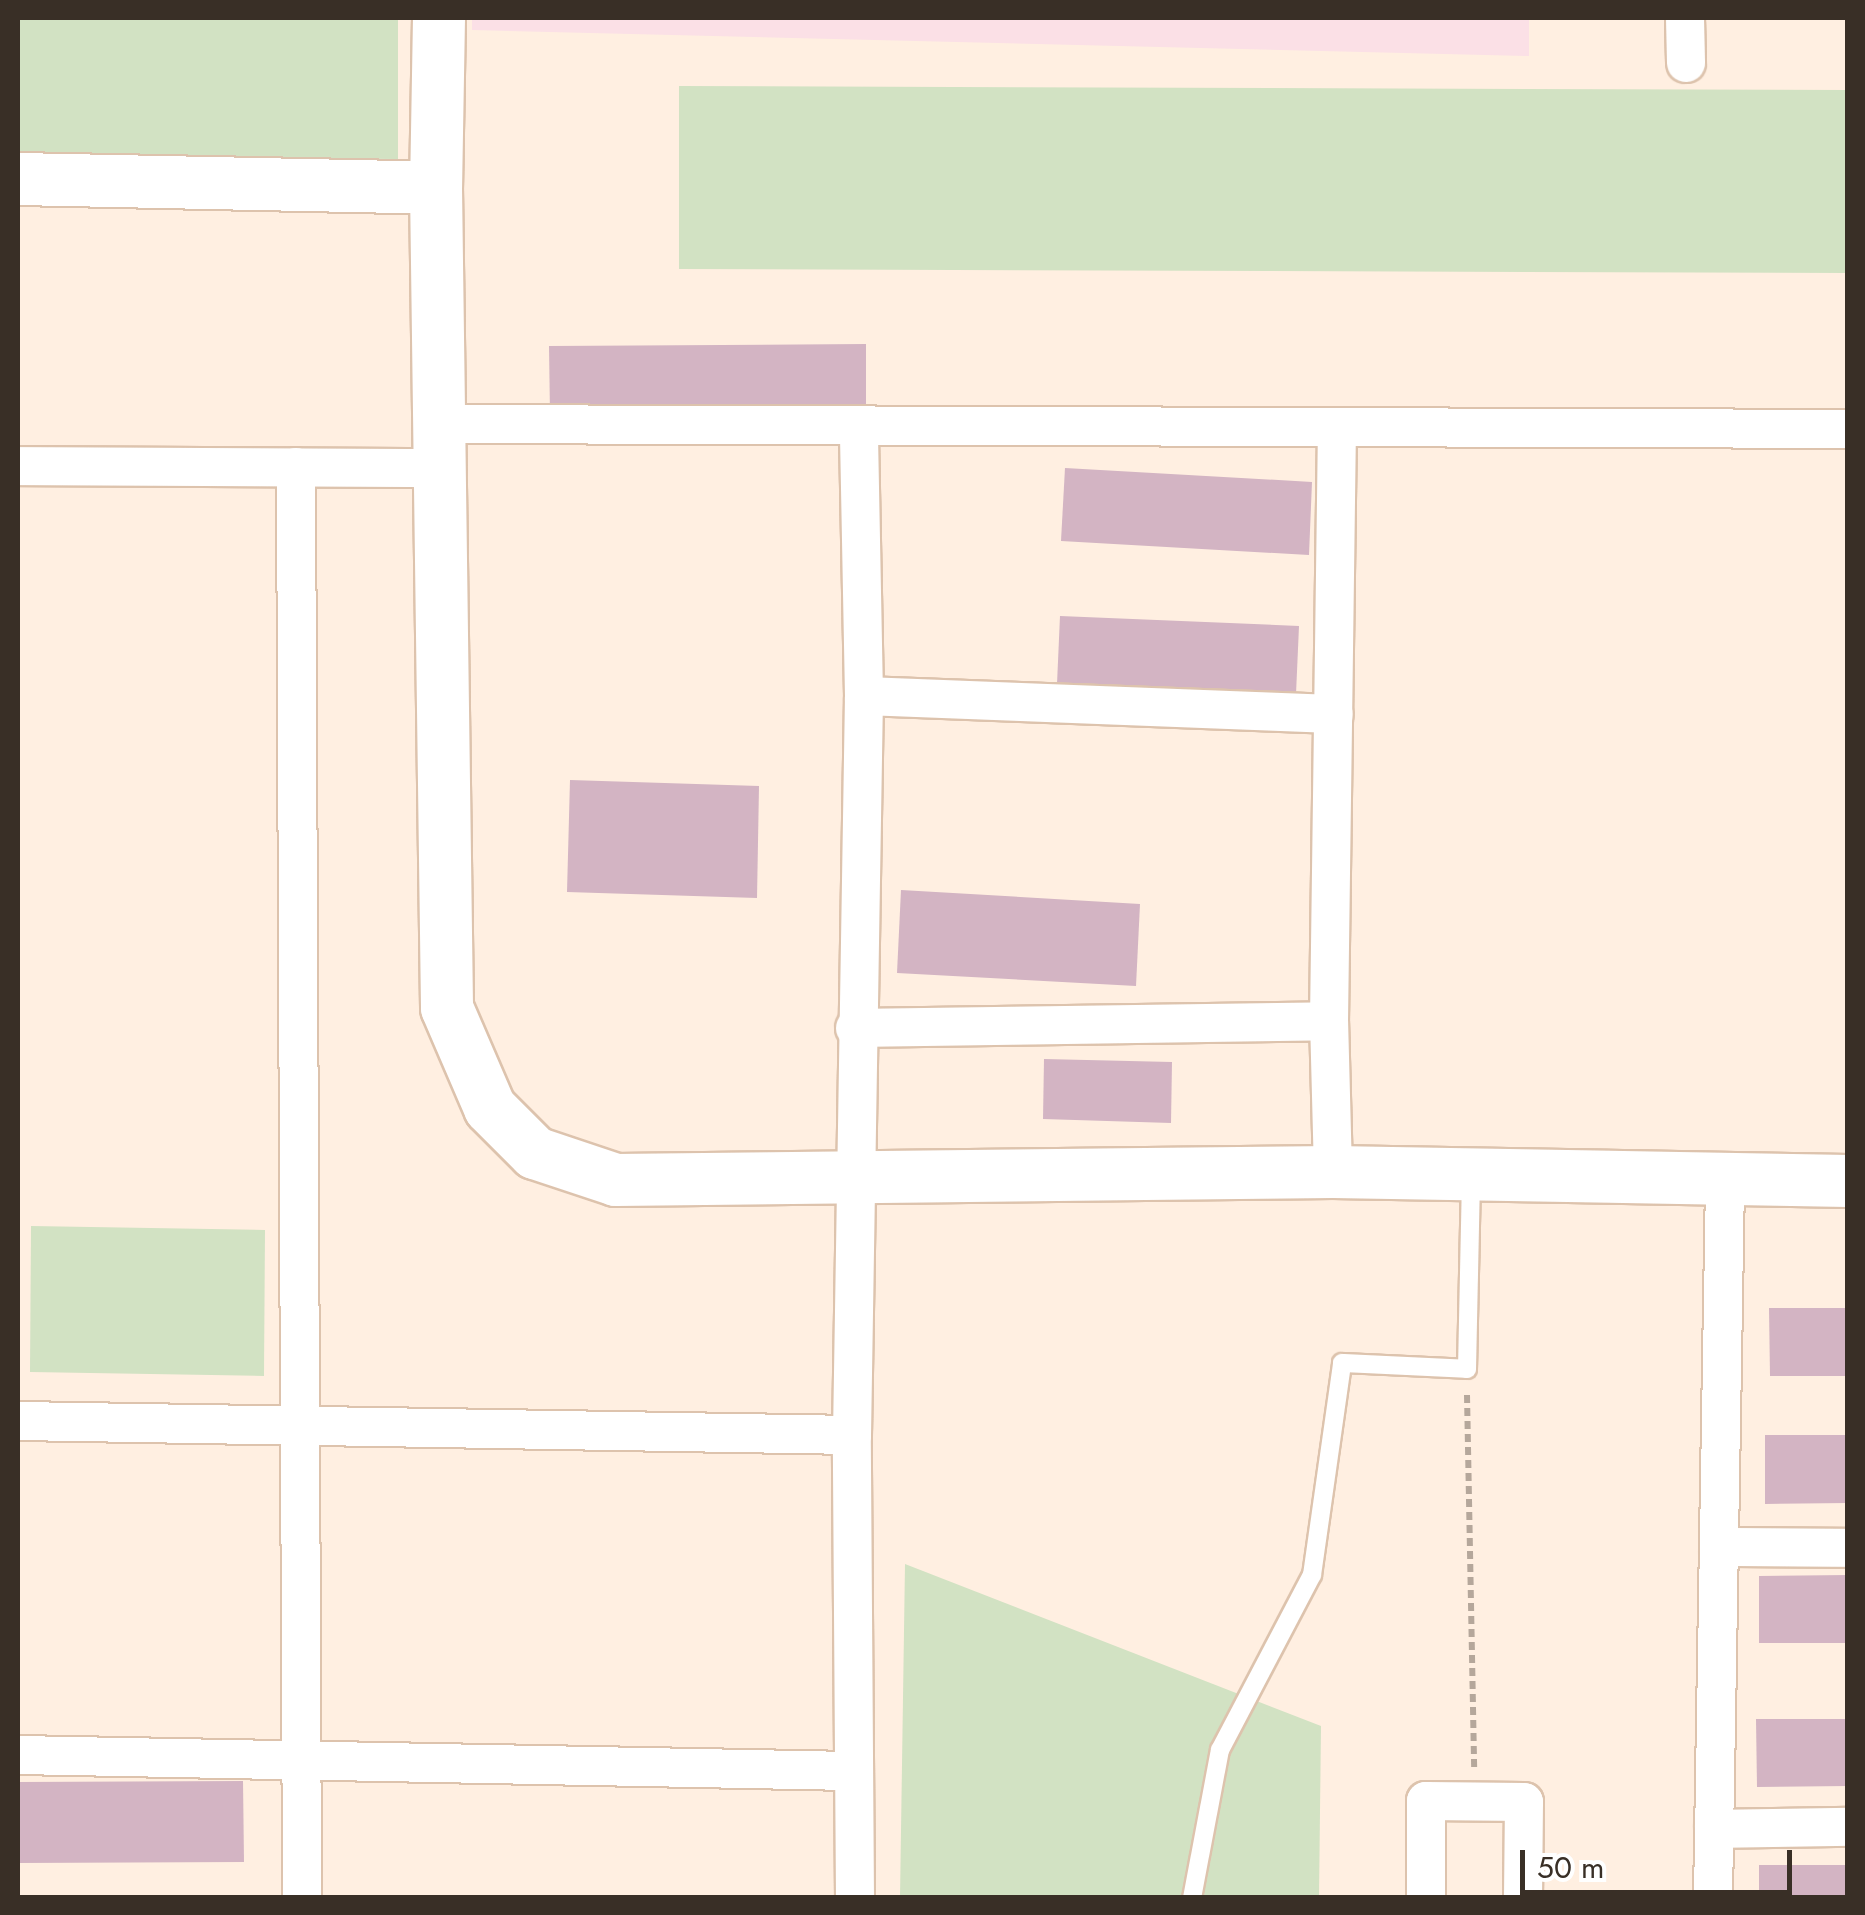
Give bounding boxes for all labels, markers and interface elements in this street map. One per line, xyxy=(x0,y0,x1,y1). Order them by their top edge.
scale bar xyxy=(1525,1830,1798,1892)
text: 50 m xyxy=(1537,1846,1604,1889)

